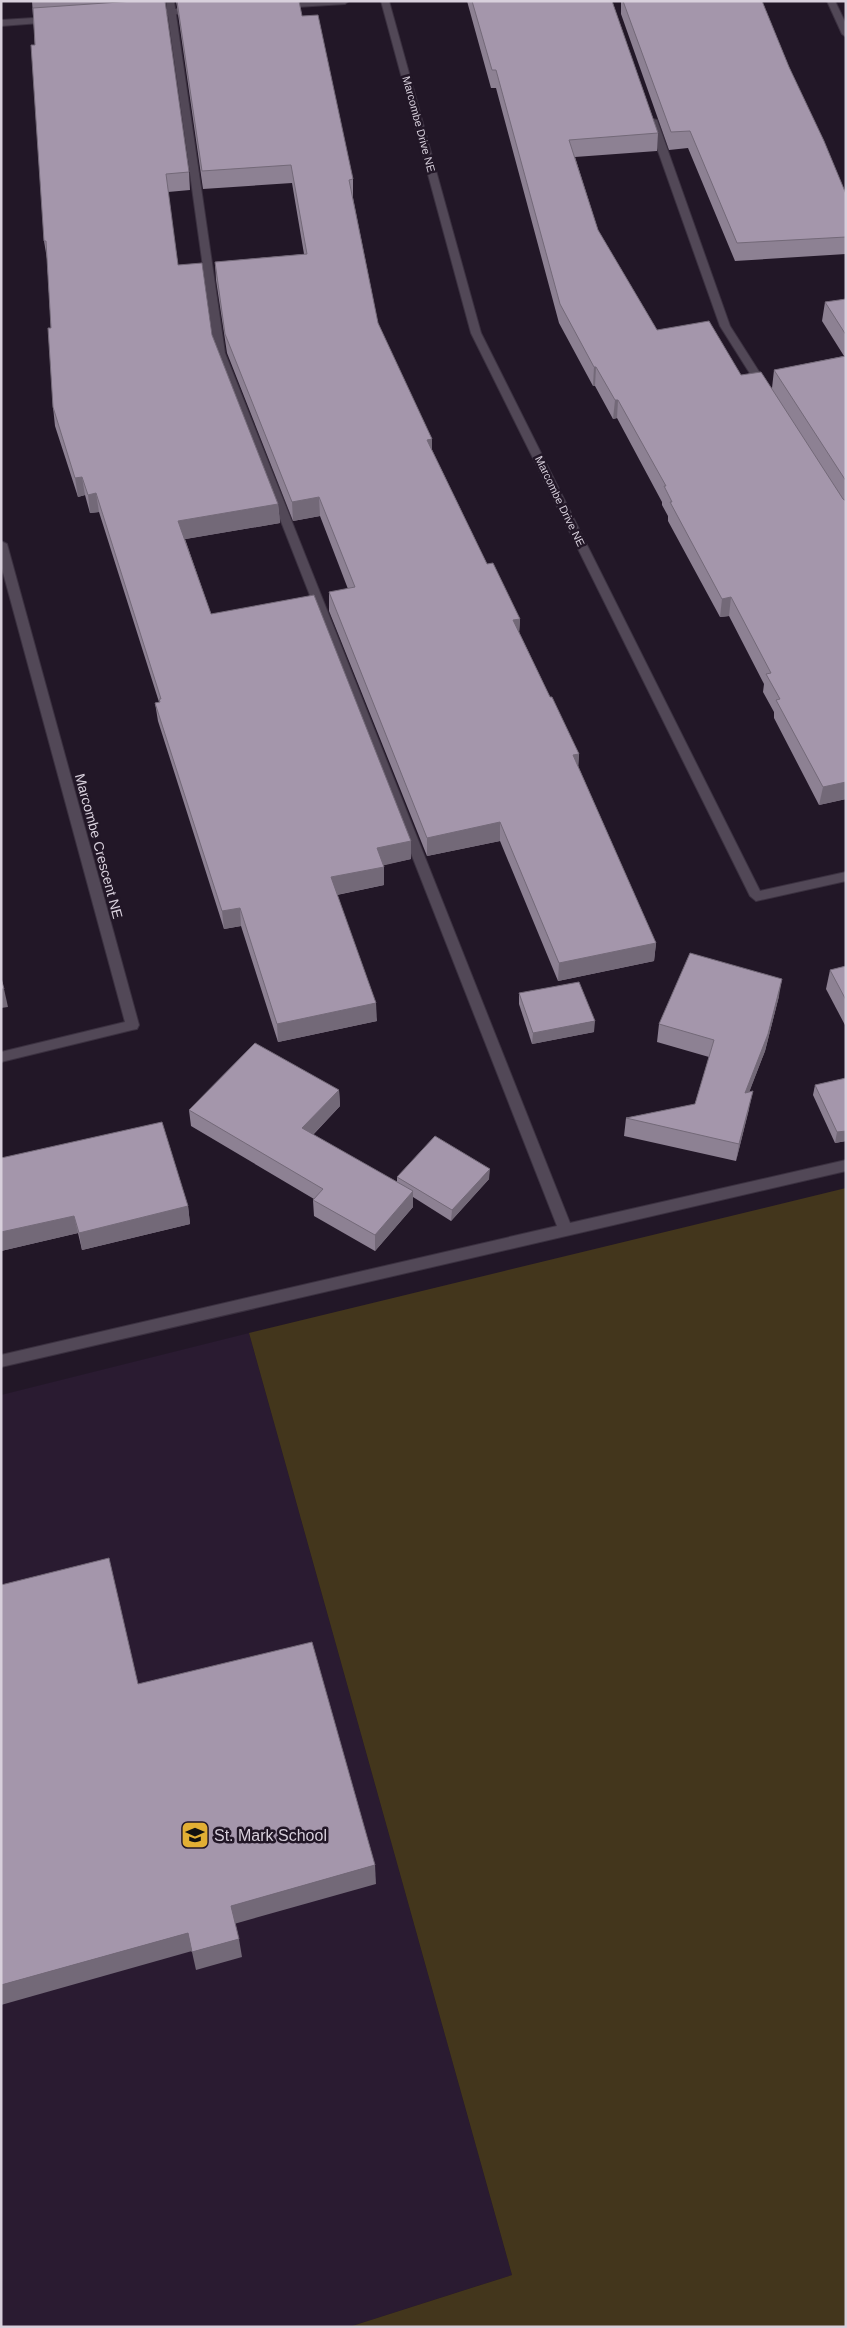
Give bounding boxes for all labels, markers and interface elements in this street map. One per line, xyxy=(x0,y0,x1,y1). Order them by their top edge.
street label: Marcombe Drive NE xyxy=(400,75,438,173)
street label: Marcombe Drive NE xyxy=(533,454,587,548)
street label: Marcombe Crescent NE xyxy=(72,772,126,920)
school or university icon: St. Mark School xyxy=(180,1820,210,1850)
place label: St. Mark School xyxy=(214,1827,327,1844)

